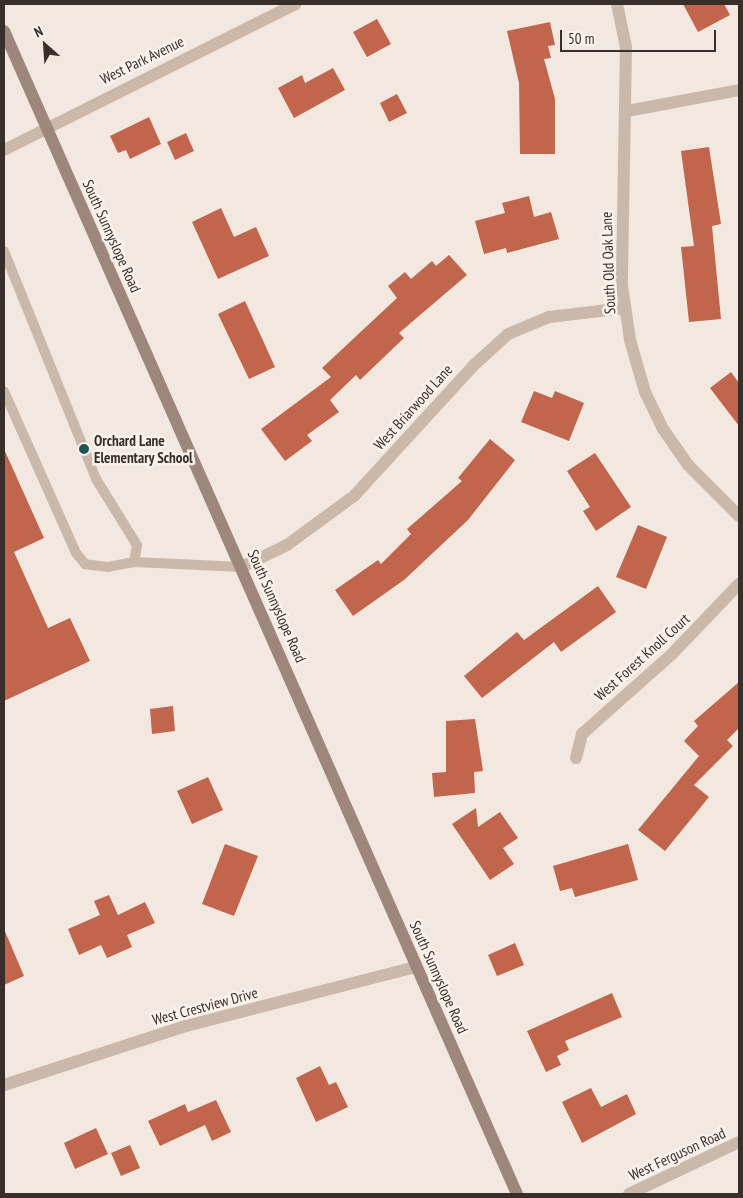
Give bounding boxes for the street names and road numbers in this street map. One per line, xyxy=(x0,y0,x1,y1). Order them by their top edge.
street label: West Park Avenue xyxy=(97,32,187,88)
street label: South Sunnyslope Road xyxy=(79,177,145,295)
street label: South Old Oak Lane xyxy=(597,211,619,315)
street label: West Briarwood Lane xyxy=(370,361,456,453)
street label: South Sunnyslope Road xyxy=(244,547,310,665)
street label: West Forest Knoll Court xyxy=(591,610,693,704)
street label: South Sunnyslope Road xyxy=(406,918,472,1036)
street label: West Crestview Drive xyxy=(150,983,260,1029)
street label: West Ferguson Road xyxy=(626,1124,728,1184)

